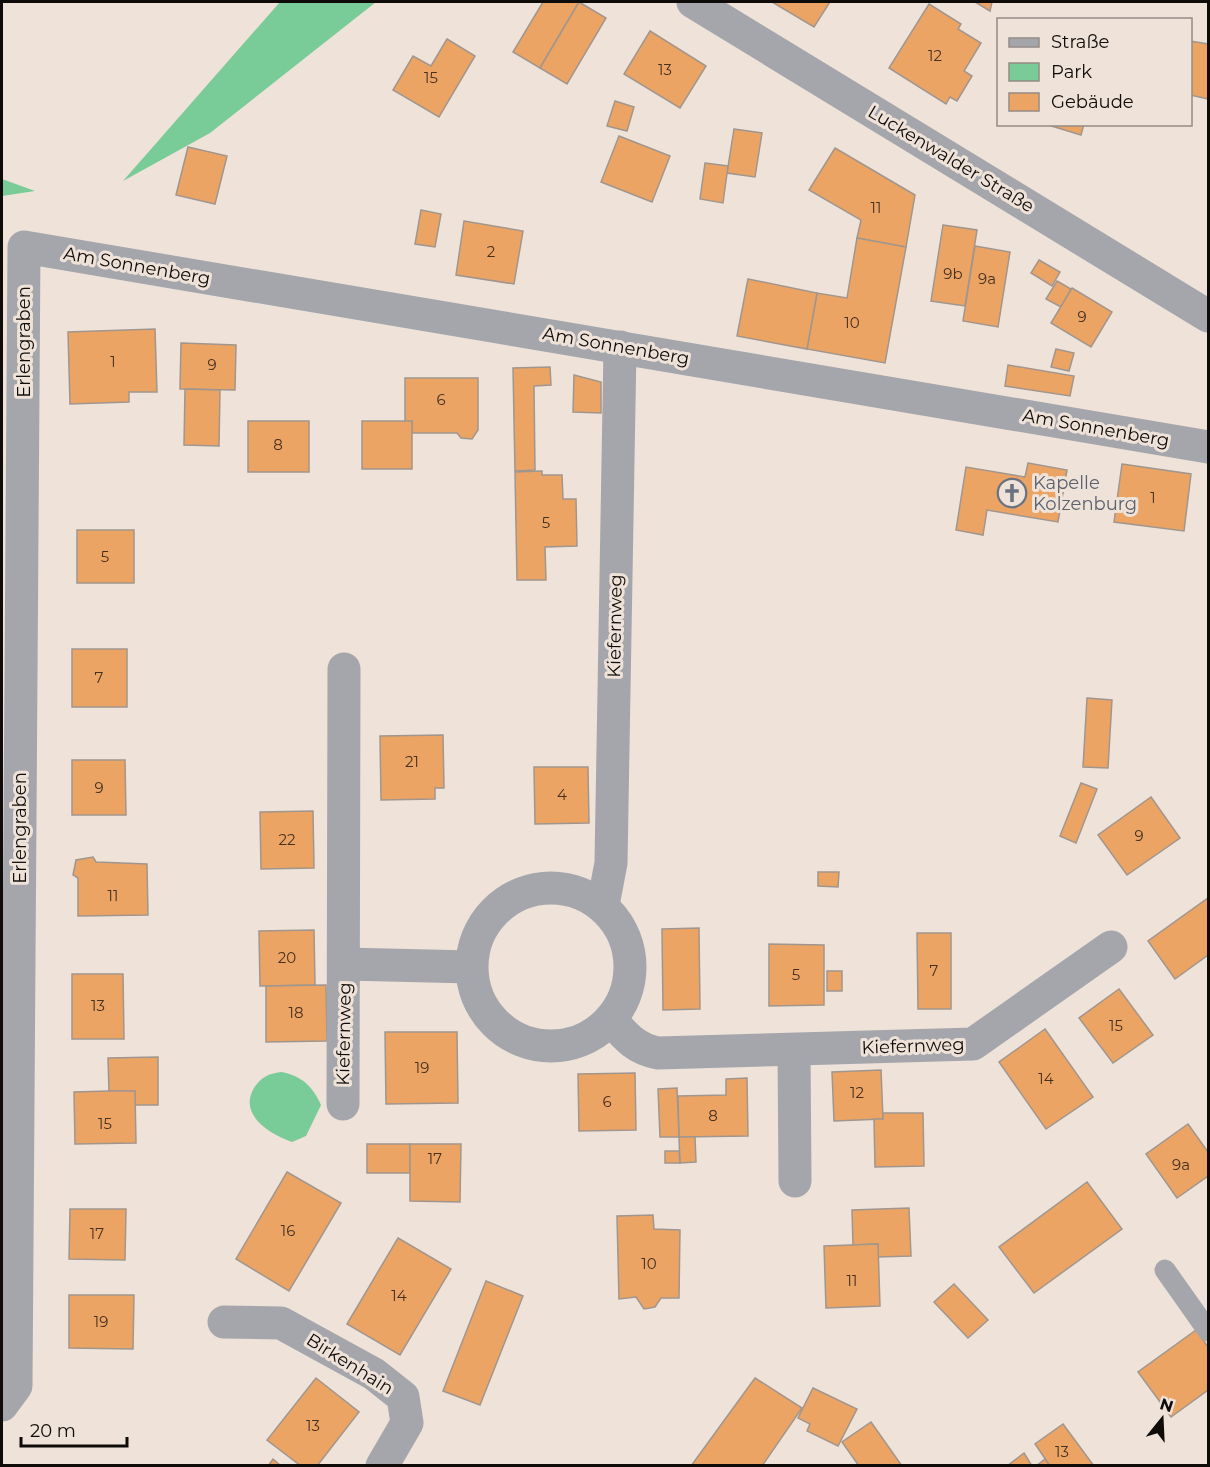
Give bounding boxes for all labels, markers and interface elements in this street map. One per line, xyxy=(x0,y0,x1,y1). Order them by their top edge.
legend xyxy=(997,18,1192,126)
text: Straße xyxy=(1051,31,1110,53)
house number: 12 xyxy=(928,46,942,65)
house number: 13 xyxy=(658,60,672,79)
text: Park xyxy=(1051,61,1092,83)
house number: 15 xyxy=(424,68,438,87)
text: Gebäude xyxy=(1051,91,1134,113)
street label: Luckenwalder Straße xyxy=(864,101,1038,217)
house number: 11 xyxy=(871,198,881,217)
street label: Am Sonnenberg xyxy=(62,242,212,290)
house number: 2 xyxy=(487,242,495,261)
house number: 9b xyxy=(943,264,963,283)
house number: 9a xyxy=(978,269,996,288)
street label: Erlengraben xyxy=(13,286,35,398)
house number: 9 xyxy=(1077,307,1087,326)
house number: 10 xyxy=(844,313,860,332)
street label: Am Sonnenberg xyxy=(541,322,691,370)
house number: 1 xyxy=(110,352,116,371)
house number: 9 xyxy=(207,355,217,374)
house number: 6 xyxy=(436,390,446,409)
street label: Am Sonnenberg xyxy=(1021,404,1171,452)
house number: 8 xyxy=(273,435,283,454)
place label: Kapelle Kolzenburg xyxy=(1033,472,1137,515)
church icon: Kapelle Kolzenburg xyxy=(996,477,1028,509)
house number: 1 xyxy=(1150,488,1156,507)
house number: 5 xyxy=(542,513,550,532)
house number: 5 xyxy=(101,547,109,566)
street label: Kiefernweg xyxy=(603,574,627,678)
house number: 7 xyxy=(95,668,104,687)
house number: 21 xyxy=(405,752,419,771)
street label: Erlengraben xyxy=(9,772,31,884)
house number: 9 xyxy=(94,778,104,797)
house number: 4 xyxy=(557,785,567,804)
house number: 9 xyxy=(1134,826,1144,845)
house number: 22 xyxy=(278,830,296,849)
house number: 11 xyxy=(108,886,118,905)
house number: 20 xyxy=(278,948,296,967)
house number: 7 xyxy=(930,961,939,980)
house number: 5 xyxy=(792,965,800,984)
street label: Kiefernweg xyxy=(332,982,356,1086)
house number: 13 xyxy=(91,996,105,1015)
house number: 18 xyxy=(289,1003,304,1022)
house number: 15 xyxy=(1109,1016,1123,1035)
street label: Kiefernweg xyxy=(861,1033,965,1059)
house number: 19 xyxy=(415,1058,429,1077)
house number: 14 xyxy=(1038,1069,1054,1088)
house number: 12 xyxy=(850,1083,864,1102)
house number: 6 xyxy=(602,1092,612,1111)
house number: 8 xyxy=(708,1106,718,1125)
house number: 15 xyxy=(98,1114,112,1133)
house number: 17 xyxy=(428,1149,442,1168)
house number: 9a xyxy=(1172,1155,1190,1174)
house number: 16 xyxy=(281,1221,295,1240)
house number: 17 xyxy=(90,1224,104,1243)
house number: 10 xyxy=(641,1254,657,1273)
house number: 11 xyxy=(847,1271,857,1290)
house number: 14 xyxy=(391,1286,407,1305)
house number: 19 xyxy=(94,1312,108,1331)
street label: Birkenhain xyxy=(302,1329,398,1399)
north arrow xyxy=(1132,1389,1192,1449)
text: N xyxy=(1157,1394,1176,1416)
scale bar xyxy=(21,1410,128,1448)
house number: 13 xyxy=(306,1416,320,1435)
text: 20 m xyxy=(30,1420,76,1442)
house number: 13 xyxy=(1055,1442,1069,1461)

